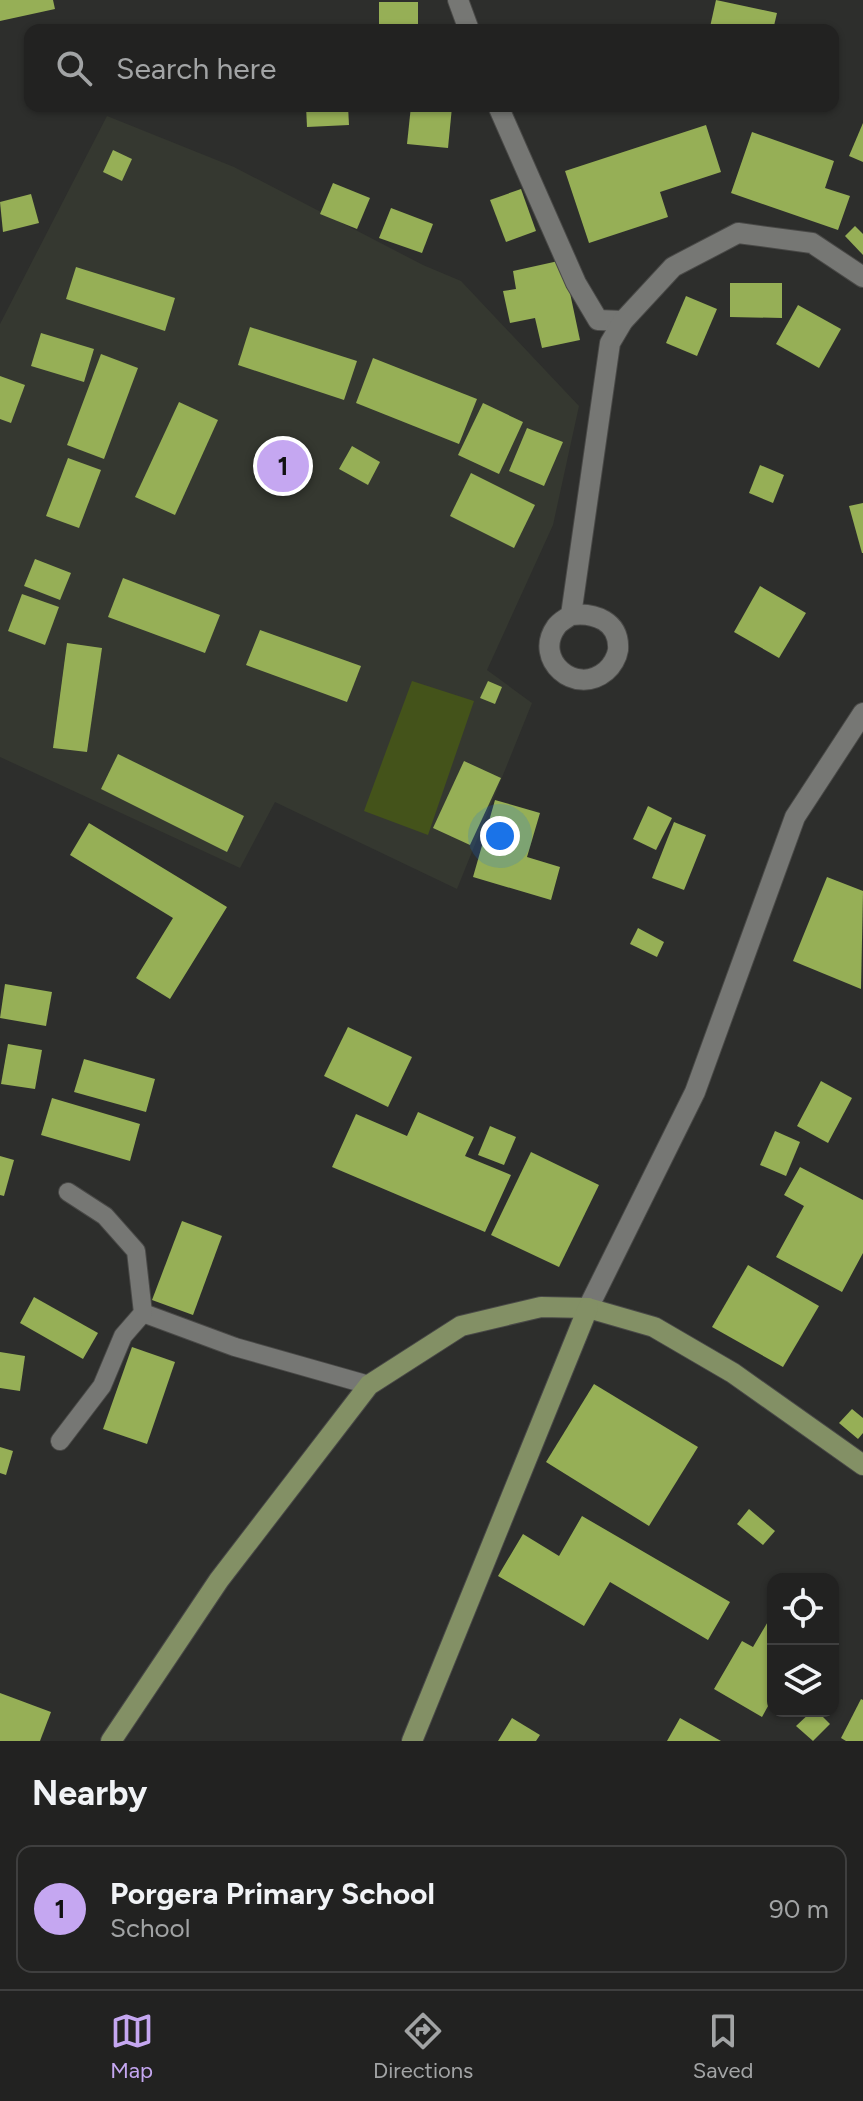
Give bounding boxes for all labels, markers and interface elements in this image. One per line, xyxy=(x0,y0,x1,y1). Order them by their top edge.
search box xyxy=(24,24,839,112)
icon: search xyxy=(52,46,96,90)
text: Search here xyxy=(116,50,276,87)
pin: 1 xyxy=(257,436,309,496)
your location xyxy=(480,816,520,856)
map controls xyxy=(767,1573,839,1717)
button: locate xyxy=(767,1573,839,1645)
button: layers xyxy=(767,1645,839,1717)
text: Nearby xyxy=(32,1773,147,1814)
text: Porgera Primary School xyxy=(110,1875,435,1912)
text: 1 xyxy=(55,1893,65,1925)
text: 90 m xyxy=(769,1893,829,1925)
text: School xyxy=(110,1912,190,1944)
tab: Map xyxy=(110,2009,154,2084)
tab: Directions xyxy=(373,2009,473,2084)
tab: Saved xyxy=(693,2009,753,2084)

